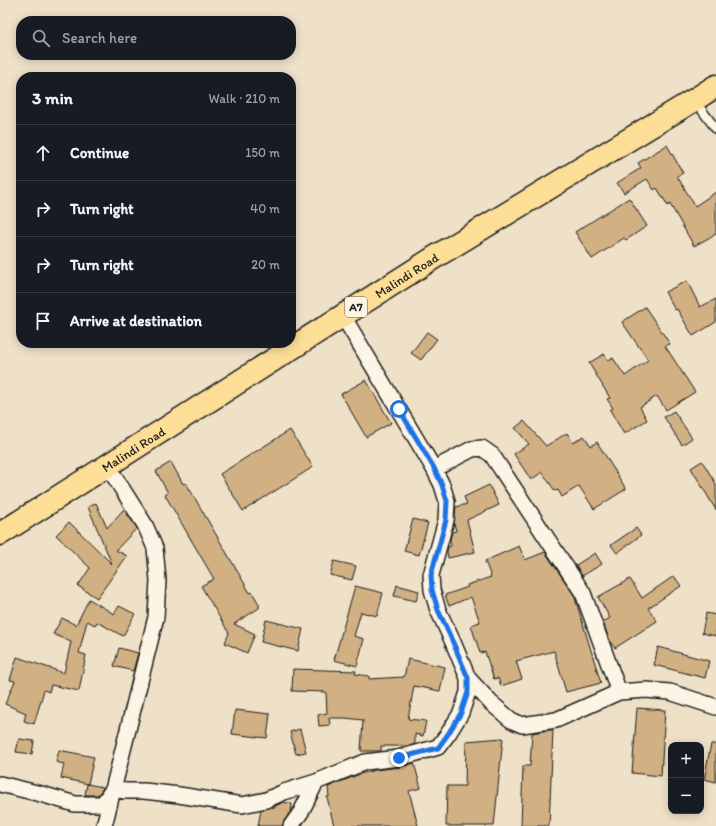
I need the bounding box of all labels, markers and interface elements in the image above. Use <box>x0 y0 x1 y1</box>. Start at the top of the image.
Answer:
search box <box>16 16 296 60</box>
icon: search <box>30 27 52 49</box>
text: Search here <box>62 29 137 47</box>
text: 3 min <box>32 88 73 108</box>
text: Walk · 210 m <box>209 91 280 106</box>
icon: ahead <box>32 142 54 164</box>
text: Continue <box>70 144 129 162</box>
text: 150 m <box>245 145 280 160</box>
icon: right <box>32 198 54 220</box>
text: Turn right <box>70 200 134 218</box>
text: 40 m <box>250 201 280 216</box>
street label: Malindi Road <box>372 250 441 301</box>
icon: right <box>32 254 54 276</box>
text: Turn right <box>70 256 134 274</box>
text: 20 m <box>251 257 280 272</box>
road number: A7 <box>345 297 367 317</box>
icon: arrive <box>32 310 54 332</box>
text: Arrive at destination <box>70 312 202 330</box>
route start <box>390 400 408 418</box>
street label: Malindi Road <box>99 424 168 475</box>
map controls <box>668 742 704 814</box>
button: + <box>668 742 704 778</box>
route end <box>390 749 408 767</box>
button: − <box>668 778 704 814</box>

